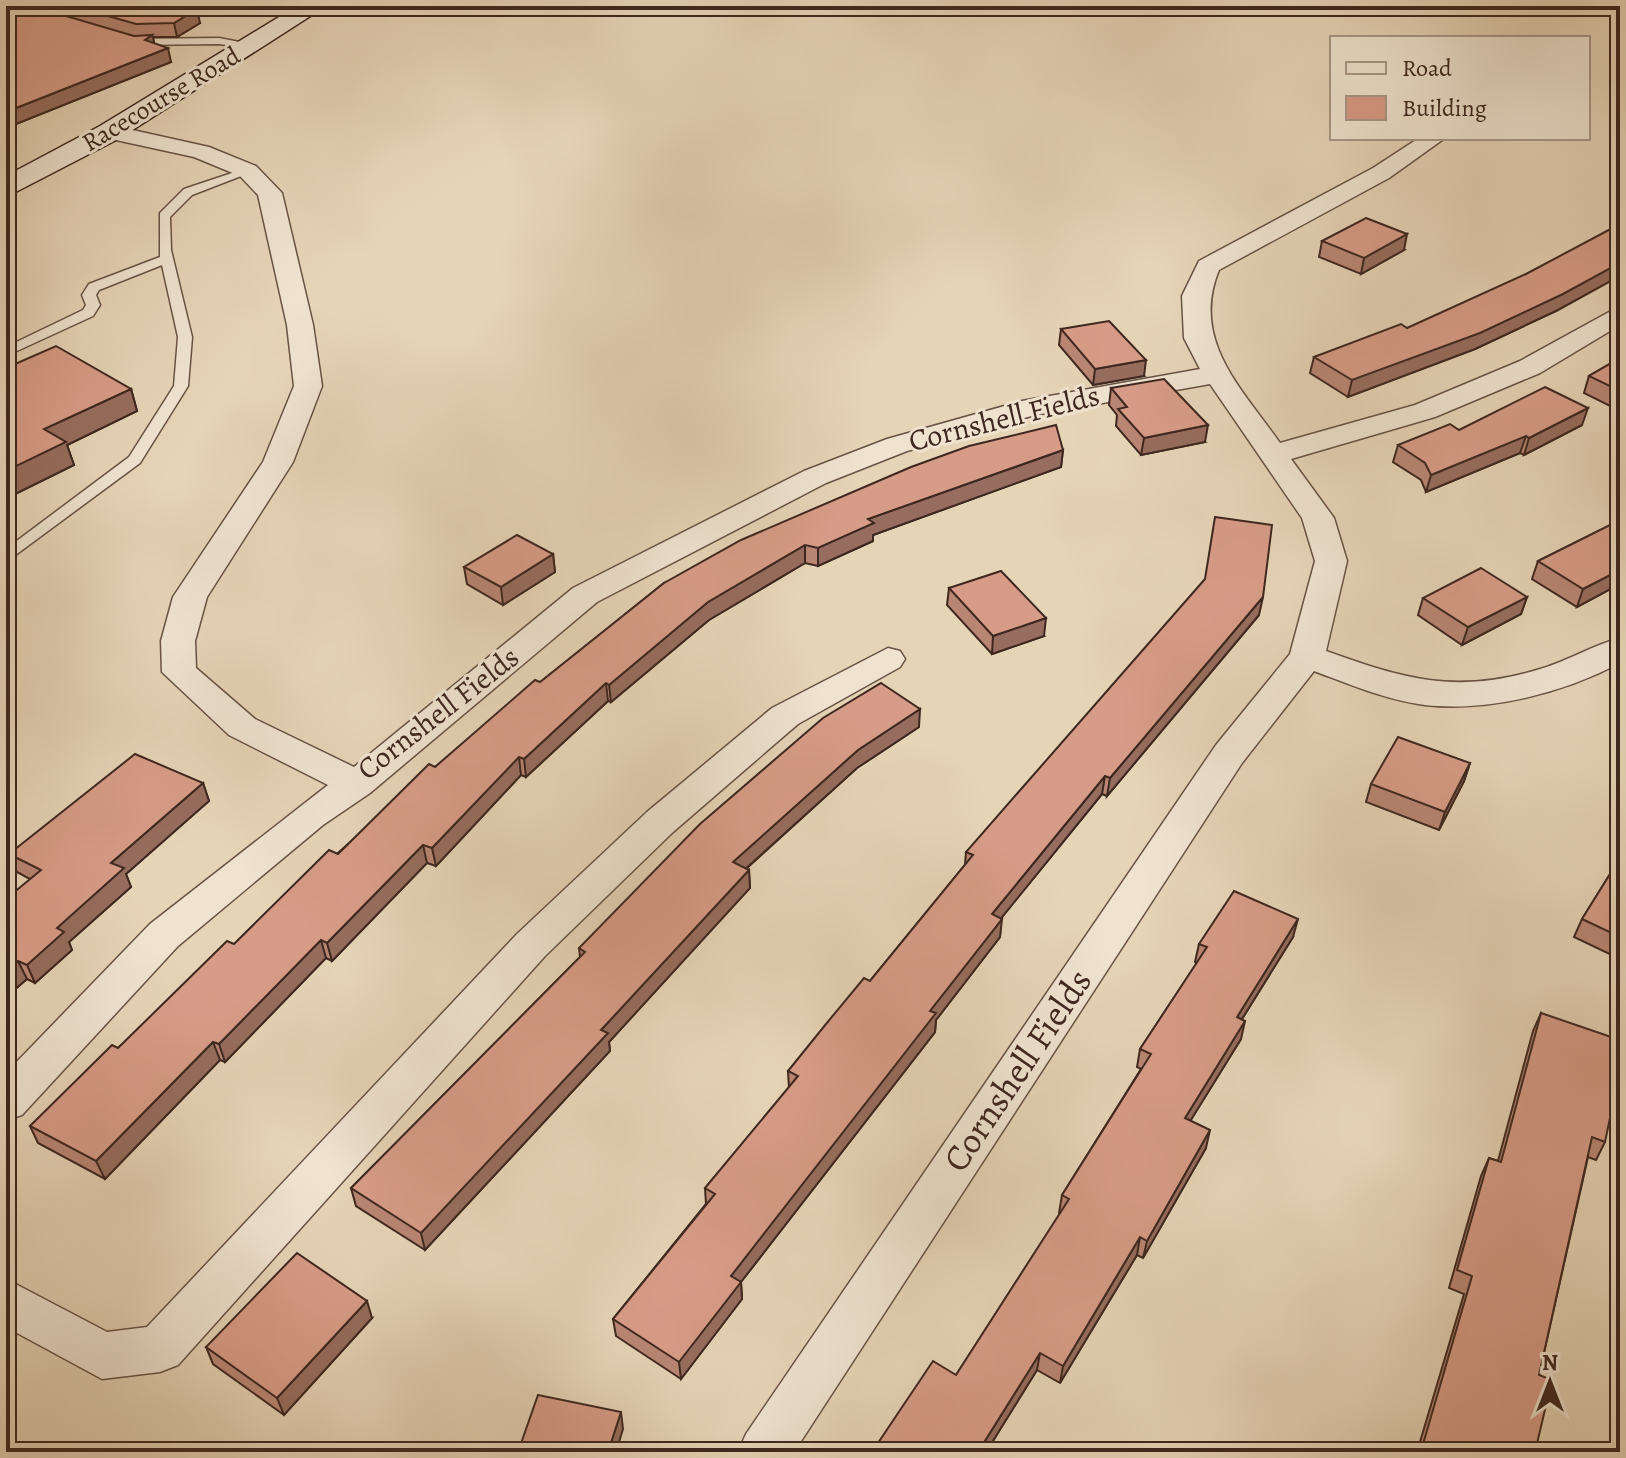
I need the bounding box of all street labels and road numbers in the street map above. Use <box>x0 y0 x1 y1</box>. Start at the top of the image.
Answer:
street label: Racecourse Road <box>75 38 247 160</box>
street label: Cornshell Fields <box>904 375 1104 461</box>
street label: Cornshell Fields <box>349 637 527 789</box>
street label: Cornshell Fields <box>931 959 1103 1181</box>

